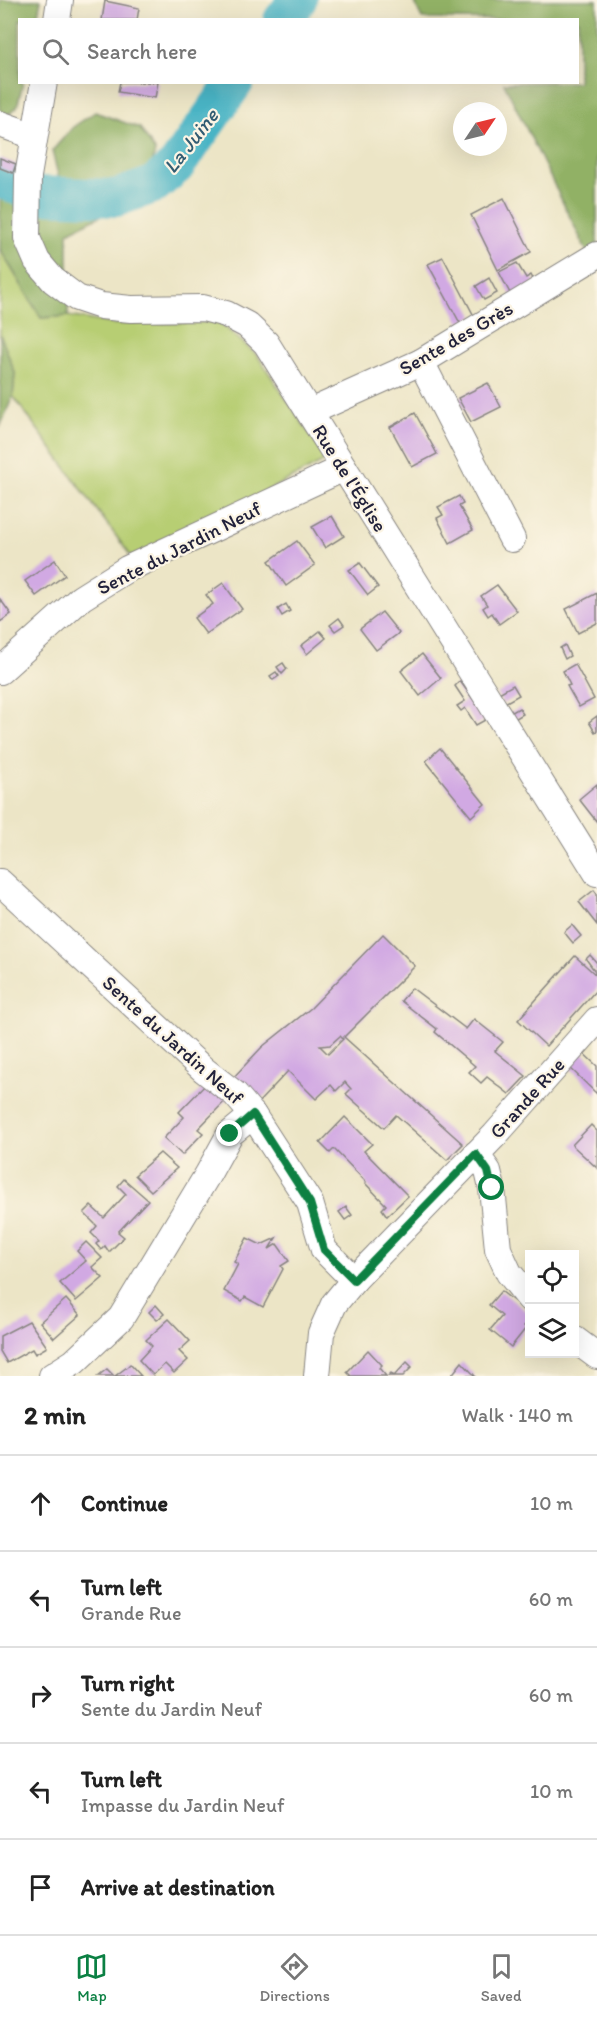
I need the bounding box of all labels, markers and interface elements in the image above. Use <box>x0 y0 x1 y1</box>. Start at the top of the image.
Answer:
search box <box>18 18 579 84</box>
icon: search <box>39 35 72 68</box>
text: Search here <box>87 38 197 65</box>
north arrow <box>453 102 507 156</box>
water label: La Juine <box>158 103 224 178</box>
street label: Sente des Grès <box>395 296 517 380</box>
street label: Rue de l'Église <box>307 420 393 536</box>
street label: Sente du Jardin Neuf <box>93 496 265 600</box>
street label: Sente du Jardin Neuf <box>98 970 249 1110</box>
street label: Grande Rue <box>484 1053 570 1143</box>
route end <box>216 1120 242 1146</box>
route start <box>478 1174 504 1200</box>
map controls <box>525 1250 579 1358</box>
button: locate <box>525 1250 579 1304</box>
button: layers <box>525 1304 579 1358</box>
text: 2 min <box>24 1399 86 1431</box>
text: Walk · 140 m <box>462 1403 573 1427</box>
icon: ahead <box>24 1487 57 1520</box>
text: Continue <box>81 1490 168 1517</box>
text: 10 m <box>530 1491 573 1515</box>
text: Turn left <box>81 1574 162 1601</box>
icon: left <box>24 1583 57 1616</box>
text: 60 m <box>529 1587 573 1611</box>
text: Grande Rue <box>81 1601 181 1625</box>
text: Turn right <box>81 1670 175 1697</box>
icon: right <box>24 1679 57 1712</box>
text: 60 m <box>529 1683 573 1707</box>
text: Sente du Jardin Neuf <box>81 1697 262 1721</box>
text: Turn left <box>81 1766 162 1793</box>
icon: left <box>24 1775 57 1808</box>
text: 10 m <box>530 1779 573 1803</box>
text: Impasse du Jardin Neuf <box>81 1793 285 1817</box>
icon: arrive <box>24 1871 57 1904</box>
text: Arrive at destination <box>81 1874 275 1901</box>
tab: Map <box>75 1950 108 2005</box>
tab: Directions <box>259 1950 330 2005</box>
tab: Saved <box>481 1950 522 2005</box>

